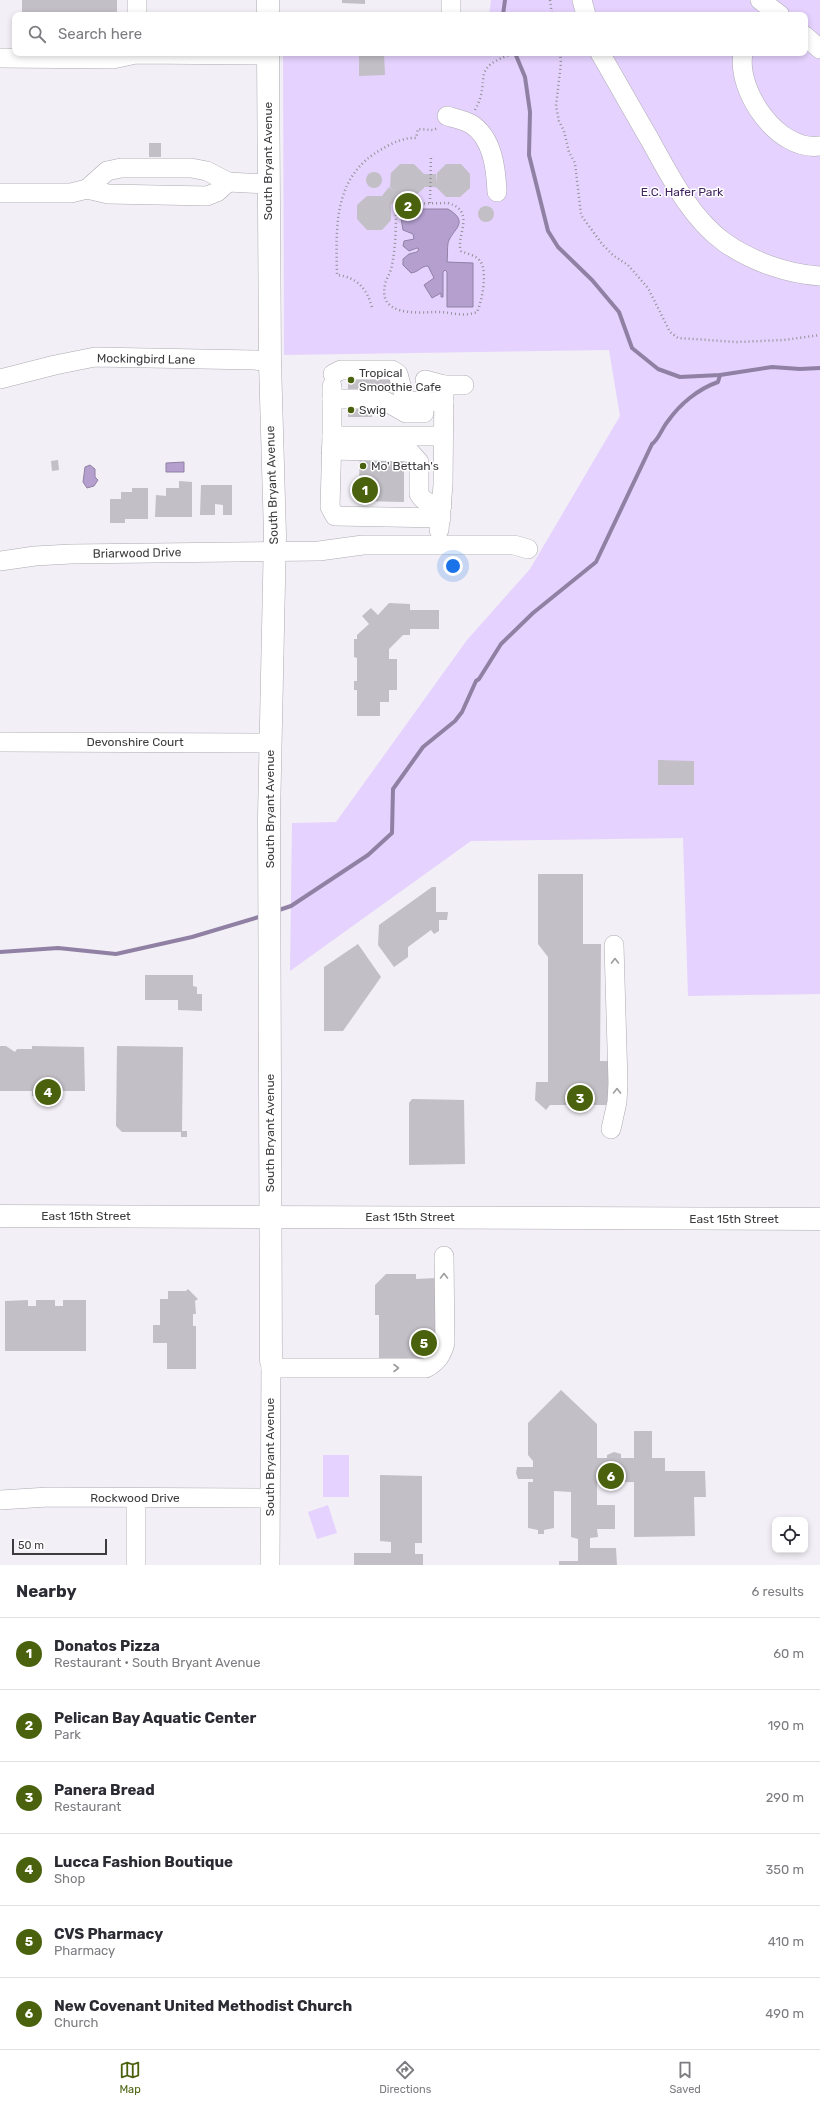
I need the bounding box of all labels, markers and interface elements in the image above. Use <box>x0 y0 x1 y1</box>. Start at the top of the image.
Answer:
search box <box>12 12 808 56</box>
icon: search <box>26 23 48 45</box>
text: Search here <box>58 25 142 43</box>
street label: South Bryant Avenue <box>261 101 275 220</box>
park label: E.C. Hafer Park <box>641 185 724 199</box>
pin: 2 <box>395 191 421 221</box>
street label: Mockingbird Lane <box>97 351 196 367</box>
place label: Tropical Smoothie Cafe <box>359 366 441 394</box>
marker: Tropical Smoothie Cafe <box>346 375 356 385</box>
place label: Swig <box>359 403 386 417</box>
marker: Swig <box>346 405 356 415</box>
street label: South Bryant Avenue <box>263 425 281 545</box>
place label: Mo' Bettah's <box>371 459 439 473</box>
marker: Mo' Bettah's <box>358 461 368 471</box>
pin: 1 <box>352 475 378 505</box>
street label: Briarwood Drive <box>92 545 182 561</box>
your location <box>443 556 463 576</box>
street label: Devonshire Court <box>86 735 184 749</box>
street label: South Bryant Avenue <box>263 749 277 868</box>
one-way arrow <box>611 958 619 964</box>
street label: South Bryant Avenue <box>263 1073 277 1192</box>
pin: 4 <box>35 1077 61 1107</box>
pin: 3 <box>567 1083 593 1113</box>
one-way arrow <box>613 1088 622 1094</box>
street label: East 15th Street <box>41 1209 131 1223</box>
street label: East 15th Street <box>365 1210 455 1224</box>
street label: East 15th Street <box>689 1212 779 1226</box>
one-way arrow <box>440 1273 449 1279</box>
pin: 5 <box>411 1328 437 1358</box>
one-way arrow <box>393 1364 399 1372</box>
street label: South Bryant Avenue <box>263 1397 277 1516</box>
pin: 6 <box>598 1461 624 1491</box>
street label: Rockwood Drive <box>90 1491 180 1505</box>
map controls <box>772 1517 808 1553</box>
button: locate <box>772 1517 808 1553</box>
scale bar <box>12 1537 107 1556</box>
text: 50 m <box>18 1539 44 1552</box>
text: Nearby <box>16 1581 77 1601</box>
text: 6 results <box>752 1584 804 1599</box>
text: Donatos Pizza <box>54 1637 160 1655</box>
text: 1 <box>26 1646 32 1661</box>
text: 60 m <box>773 1646 804 1661</box>
text: Restaurant · South Bryant Avenue <box>54 1655 260 1670</box>
text: Pelican Bay Aquatic Center <box>54 1709 256 1727</box>
text: 2 <box>25 1718 33 1733</box>
text: 190 m <box>768 1718 804 1733</box>
text: Park <box>54 1727 81 1742</box>
text: Panera Bread <box>54 1781 155 1799</box>
text: 3 <box>25 1790 33 1805</box>
text: 290 m <box>766 1790 804 1805</box>
text: Restaurant <box>54 1799 121 1814</box>
text: Lucca Fashion Boutique <box>54 1853 233 1871</box>
text: 4 <box>25 1862 33 1877</box>
text: 350 m <box>765 1862 804 1877</box>
text: Shop <box>54 1871 85 1886</box>
text: CVS Pharmacy <box>54 1925 163 1943</box>
text: 5 <box>25 1934 33 1949</box>
text: 410 m <box>768 1934 804 1949</box>
text: Pharmacy <box>54 1943 115 1958</box>
text: New Covenant United Methodist Church <box>54 1997 352 2015</box>
text: 6 <box>25 2006 33 2021</box>
text: 490 m <box>765 2006 804 2021</box>
text: Church <box>54 2015 98 2030</box>
tab: Map <box>119 2059 141 2096</box>
tab: Directions <box>379 2059 431 2096</box>
tab: Saved <box>670 2059 701 2096</box>

